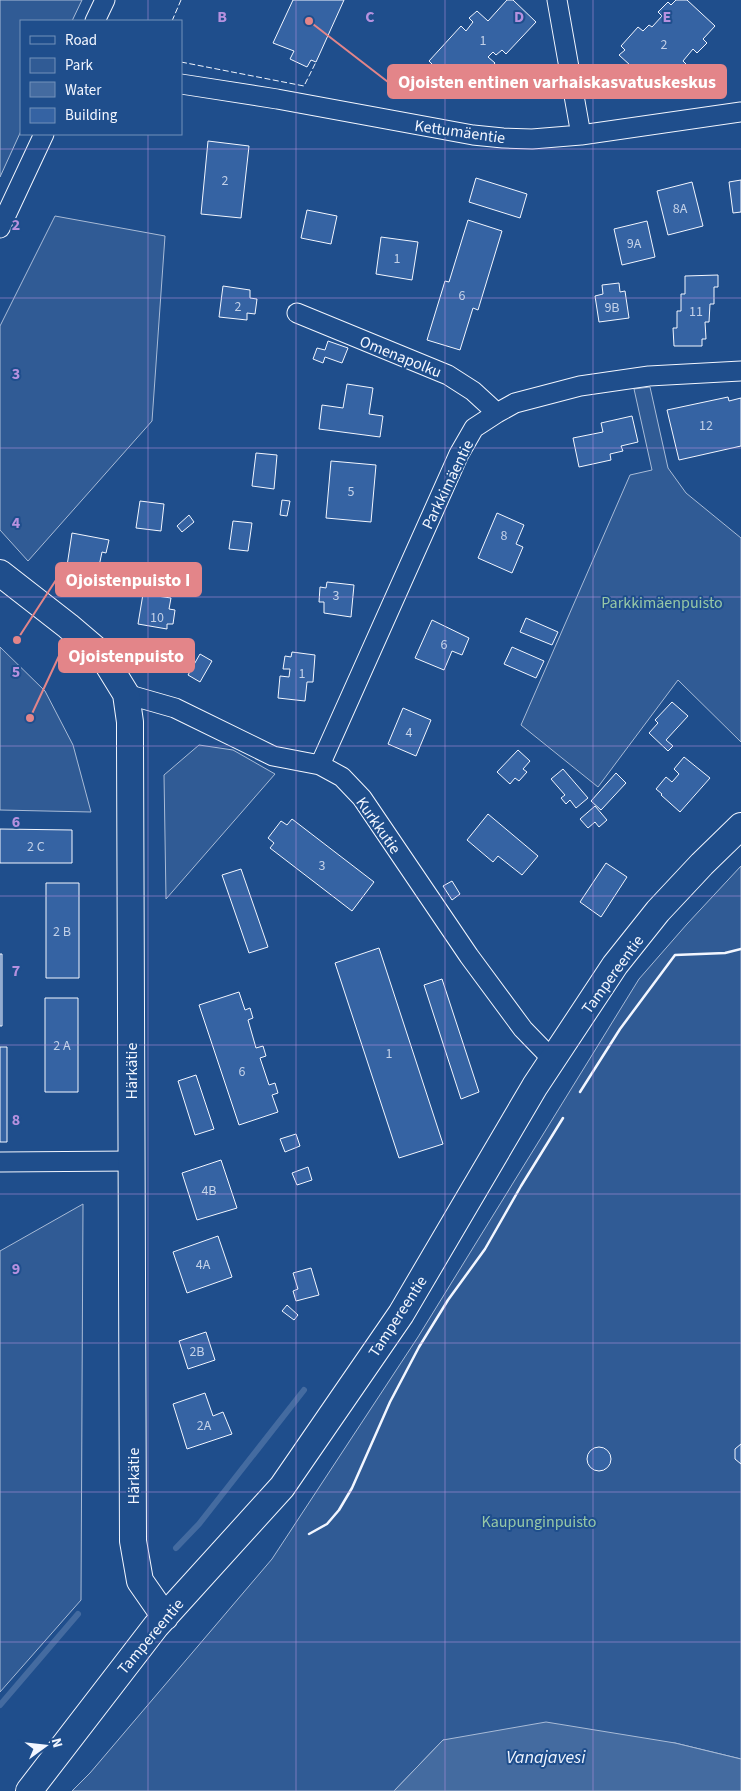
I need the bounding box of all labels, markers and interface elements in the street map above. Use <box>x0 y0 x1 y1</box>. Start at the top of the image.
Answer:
text: B <box>217 6 227 28</box>
text: C <box>365 6 375 28</box>
text: D <box>514 6 524 28</box>
text: E <box>663 6 671 28</box>
legend <box>20 20 182 135</box>
text: Road <box>65 30 97 51</box>
house number: 1 <box>480 31 487 51</box>
house number: 2 <box>661 35 668 55</box>
text: Park <box>65 55 94 76</box>
callout: Ojoisten entinen varhaiskasvatuskeskus <box>388 65 726 98</box>
text: Ojoisten entinen varhaiskasvatuskeskus <box>398 70 716 95</box>
text: Water <box>65 80 102 101</box>
text: Building <box>65 105 118 126</box>
street label: Kettumäentie <box>413 115 507 149</box>
house number: 2 <box>222 171 229 191</box>
house number: 8A <box>673 199 688 219</box>
text: 2 <box>12 214 20 236</box>
house number: 9A <box>627 234 642 254</box>
house number: 1 <box>394 249 401 269</box>
house number: 6 <box>459 286 466 306</box>
house number: 2 <box>235 297 242 317</box>
house number: 9B <box>604 298 620 318</box>
house number: 11 <box>689 302 703 322</box>
street label: Omenapolku <box>356 330 445 383</box>
text: 3 <box>12 363 20 385</box>
house number: 12 <box>699 416 713 436</box>
street label: Parkkimäentie <box>417 436 479 533</box>
house number: 5 <box>348 482 355 502</box>
text: 4 <box>12 512 21 534</box>
house number: 8 <box>501 526 508 546</box>
callout: Ojoistenpuisto I <box>56 563 201 596</box>
text: Ojoistenpuisto I <box>66 568 190 593</box>
house number: 3 <box>333 586 340 606</box>
park label: Parkkimäenpuisto <box>601 592 723 614</box>
house number: 10 <box>150 608 164 628</box>
house number: 6 <box>441 635 448 655</box>
callout: Ojoistenpuisto <box>59 639 194 672</box>
text: Ojoistenpuisto <box>68 644 184 669</box>
text: 5 <box>12 661 20 683</box>
house number: 1 <box>299 664 306 684</box>
house number: 4 <box>406 723 413 743</box>
street label: Kurkkutie <box>351 793 406 859</box>
text: 6 <box>12 811 20 833</box>
house number: 2 C <box>27 837 45 857</box>
house number: 3 <box>319 856 326 876</box>
house number: 2 B <box>53 922 71 942</box>
street label: Tampereentie <box>577 931 649 1019</box>
text: 7 <box>12 960 20 982</box>
house number: 2 A <box>53 1036 71 1056</box>
street label: Härkätie <box>121 1042 143 1099</box>
house number: 1 <box>386 1044 393 1064</box>
house number: 6 <box>239 1062 246 1082</box>
text: 8 <box>12 1109 20 1131</box>
house number: 4B <box>201 1181 217 1201</box>
house number: 4A <box>196 1255 211 1275</box>
text: 9 <box>12 1258 20 1280</box>
street label: Tampereentie <box>363 1272 432 1361</box>
house number: 2B <box>189 1342 205 1362</box>
house number: 2A <box>197 1416 212 1436</box>
street label: Härkätie <box>123 1447 145 1504</box>
park label: Kaupunginpuisto <box>482 1511 596 1533</box>
street label: Tampereentie <box>112 1594 189 1679</box>
north arrow <box>20 1721 70 1771</box>
text: N <box>46 1736 67 1750</box>
water label: Vanajavesi <box>506 1745 586 1770</box>

